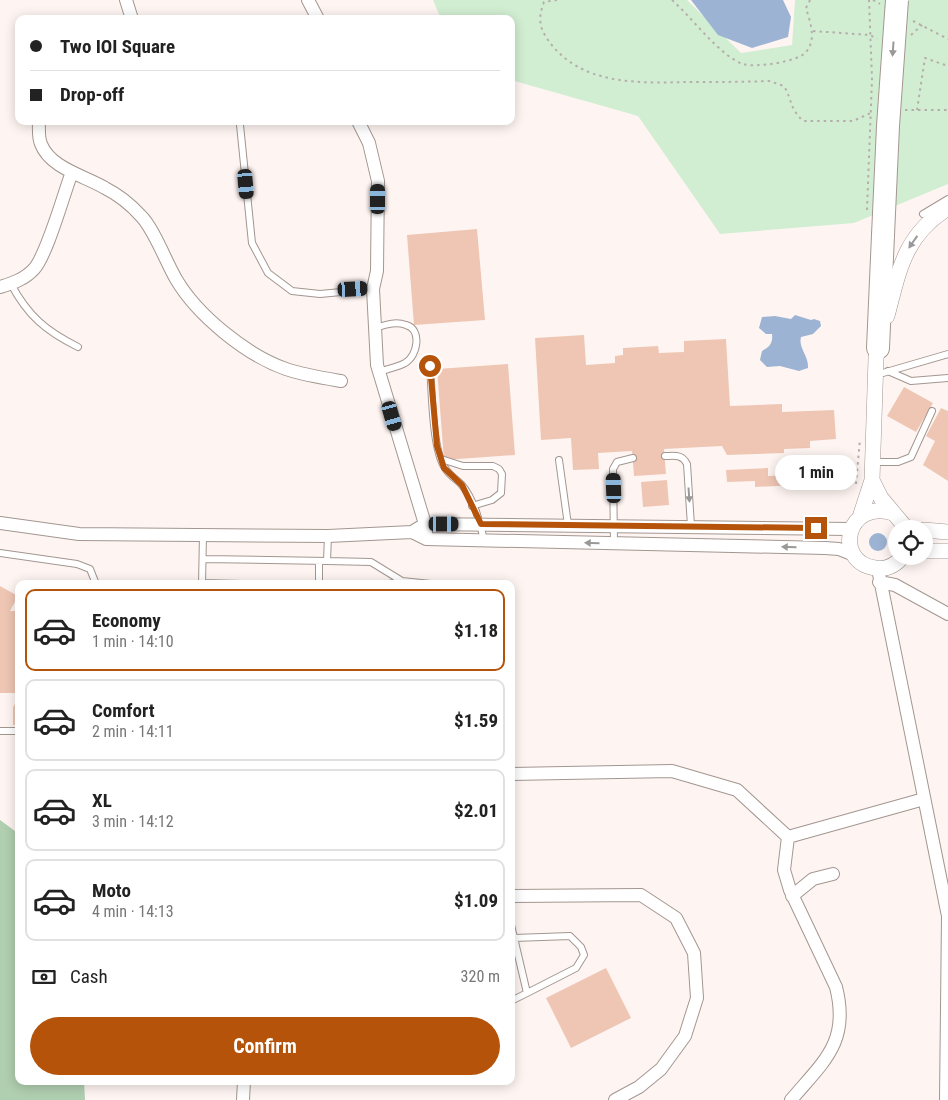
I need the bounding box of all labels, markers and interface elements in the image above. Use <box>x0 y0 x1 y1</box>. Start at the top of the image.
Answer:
text: Two IOI Square <box>60 35 175 58</box>
one-way arrow <box>889 41 897 57</box>
text: Drop-off <box>60 83 124 106</box>
car <box>237 168 254 200</box>
car <box>370 184 385 214</box>
one-way arrow <box>908 235 918 249</box>
car <box>337 281 368 297</box>
route start <box>419 355 441 377</box>
car <box>380 400 403 432</box>
callout: 1 min <box>775 456 857 490</box>
text: 1 min <box>798 463 834 482</box>
car <box>605 473 622 503</box>
one-way arrow <box>685 488 693 504</box>
car <box>429 517 459 532</box>
route end <box>805 517 827 539</box>
map controls <box>888 520 933 565</box>
button: locate <box>888 520 933 565</box>
one-way arrow <box>583 538 599 546</box>
one-way arrow <box>781 543 797 551</box>
icon: car <box>32 608 77 653</box>
text: Economy <box>92 609 161 632</box>
text: $1.18 <box>454 619 498 642</box>
text: 1 min · 14:10 <box>92 632 174 651</box>
icon: car <box>32 698 77 743</box>
text: Comfort <box>92 699 155 722</box>
text: $1.59 <box>454 709 498 732</box>
text: 2 min · 14:11 <box>92 722 174 741</box>
icon: car <box>32 788 77 833</box>
text: XL <box>92 789 112 812</box>
text: $2.01 <box>454 799 498 822</box>
text: 3 min · 14:12 <box>92 812 174 831</box>
icon: car <box>32 878 77 923</box>
text: Moto <box>92 879 131 902</box>
text: $1.09 <box>454 889 498 912</box>
text: 4 min · 14:13 <box>92 902 174 921</box>
icon: cash <box>30 963 58 991</box>
text: Cash <box>70 965 108 988</box>
text: 320 m <box>461 967 500 986</box>
button: Confirm <box>30 1017 500 1075</box>

